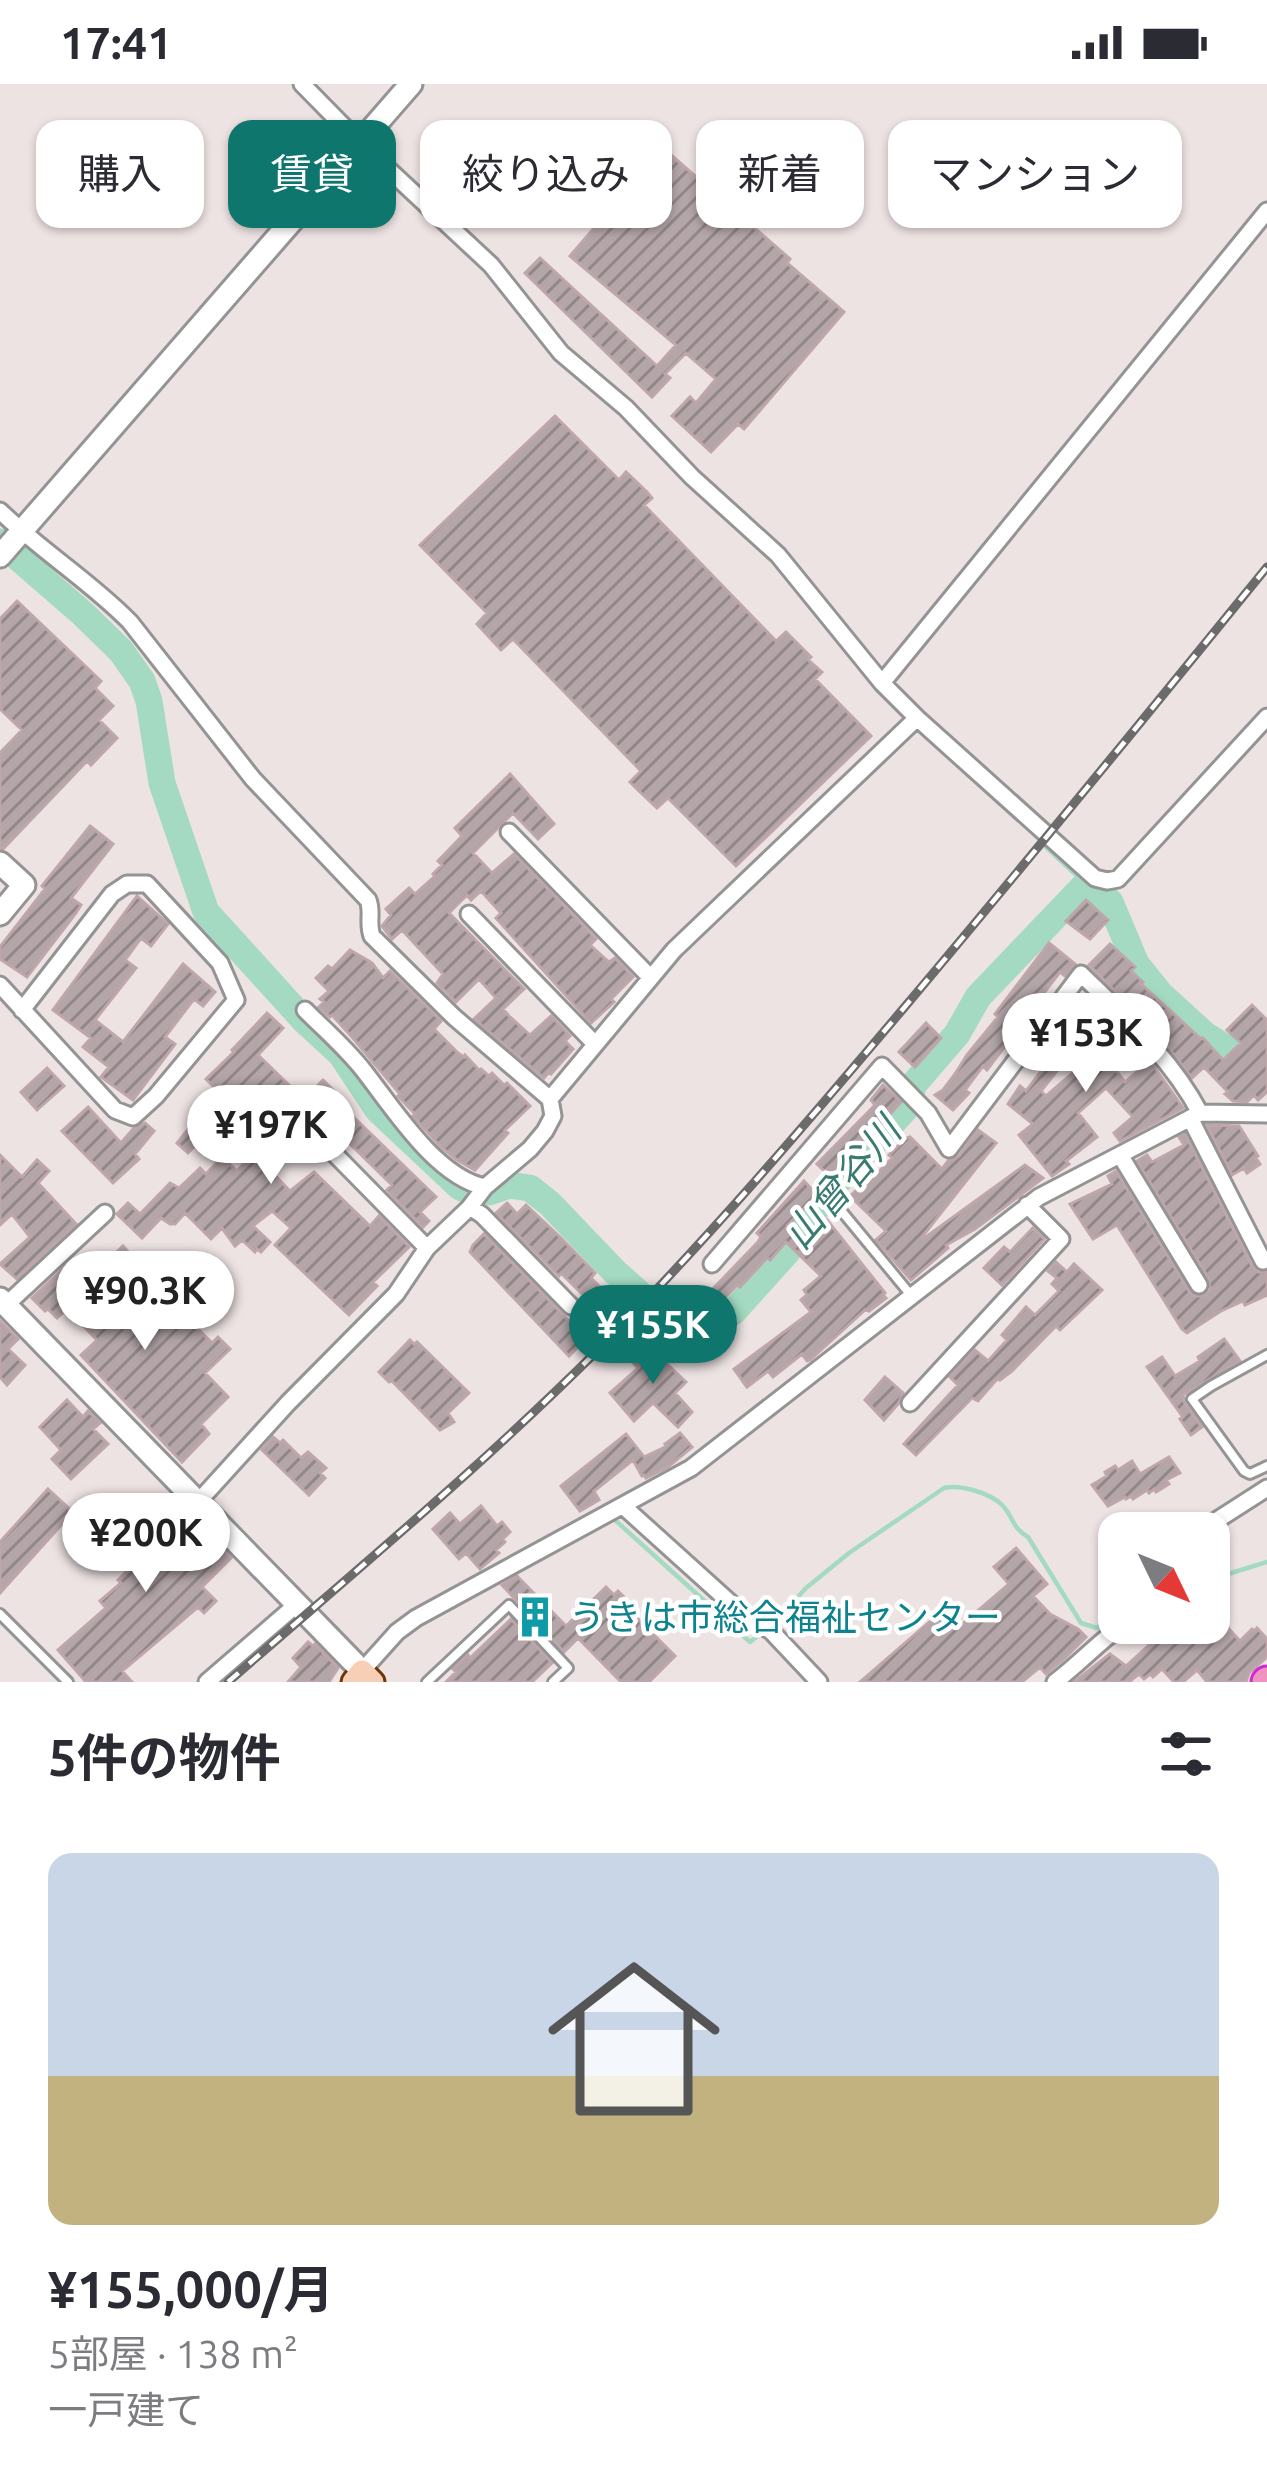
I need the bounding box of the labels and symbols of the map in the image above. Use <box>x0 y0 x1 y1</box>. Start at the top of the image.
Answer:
pin: ¥153K <box>1002 993 1170 1095</box>
pin: ¥197K <box>187 1085 355 1187</box>
water label: 山曾谷川 <box>775 1106 911 1256</box>
pin: ¥90.3K <box>47 1251 243 1353</box>
pin: ¥155K <box>569 1285 737 1387</box>
pin: ¥200K <box>62 1493 230 1595</box>
north arrow <box>1098 1512 1230 1644</box>
building icon: うきは市総合福祉センター <box>512 1594 558 1640</box>
place label: うきは市総合福祉センター <box>569 1596 1001 1637</box>

